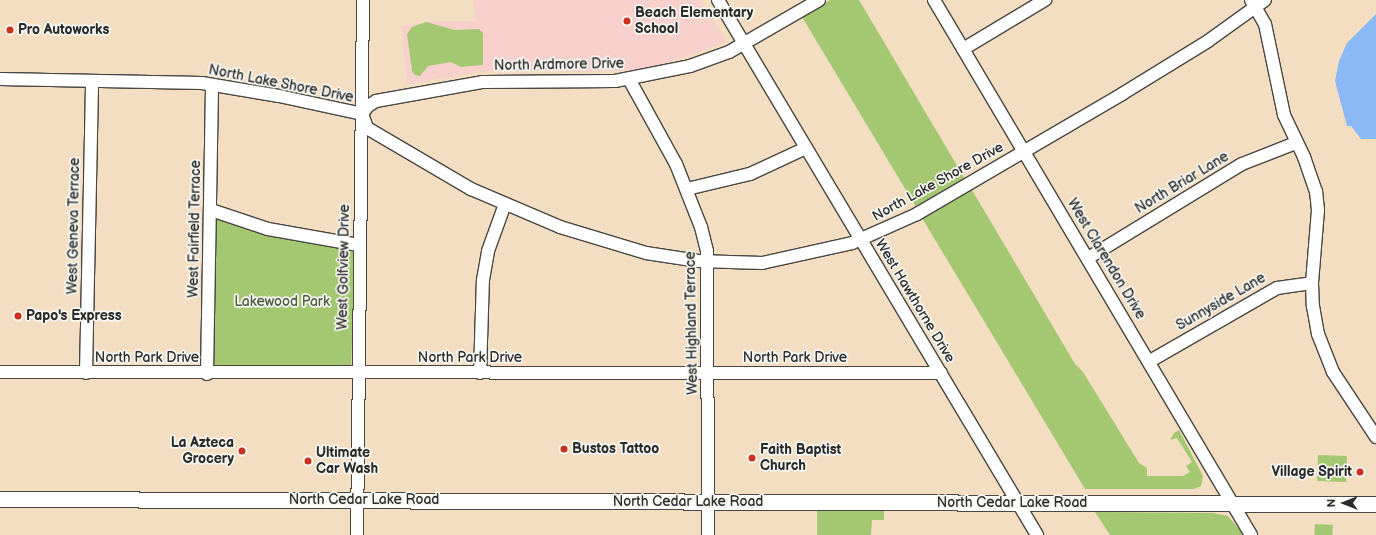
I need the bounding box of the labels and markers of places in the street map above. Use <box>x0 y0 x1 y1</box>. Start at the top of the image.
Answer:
place label: Beach Elementary School <box>635 5 753 38</box>
marker: Beach Elementary School <box>622 16 632 26</box>
place label: Pro Autoworks <box>18 22 109 38</box>
marker: Pro Autoworks <box>5 25 15 35</box>
place label: Papo's Express <box>26 308 122 324</box>
marker: Papo's Express <box>13 311 23 321</box>
place label: La Azteca Grocery <box>171 435 234 468</box>
place label: Bustos Tattoo <box>572 441 659 457</box>
place label: Faith Baptist Church <box>760 442 841 474</box>
marker: Bustos Tattoo <box>559 444 569 454</box>
place label: Ultimate Car Wash <box>316 445 378 478</box>
marker: La Azteca Grocery <box>237 446 247 456</box>
marker: Faith Baptist Church <box>747 453 757 463</box>
marker: Ultimate Car Wash <box>303 456 313 466</box>
place label: Village Spirit <box>1272 464 1352 480</box>
marker: Village Spirit <box>1355 467 1365 477</box>

